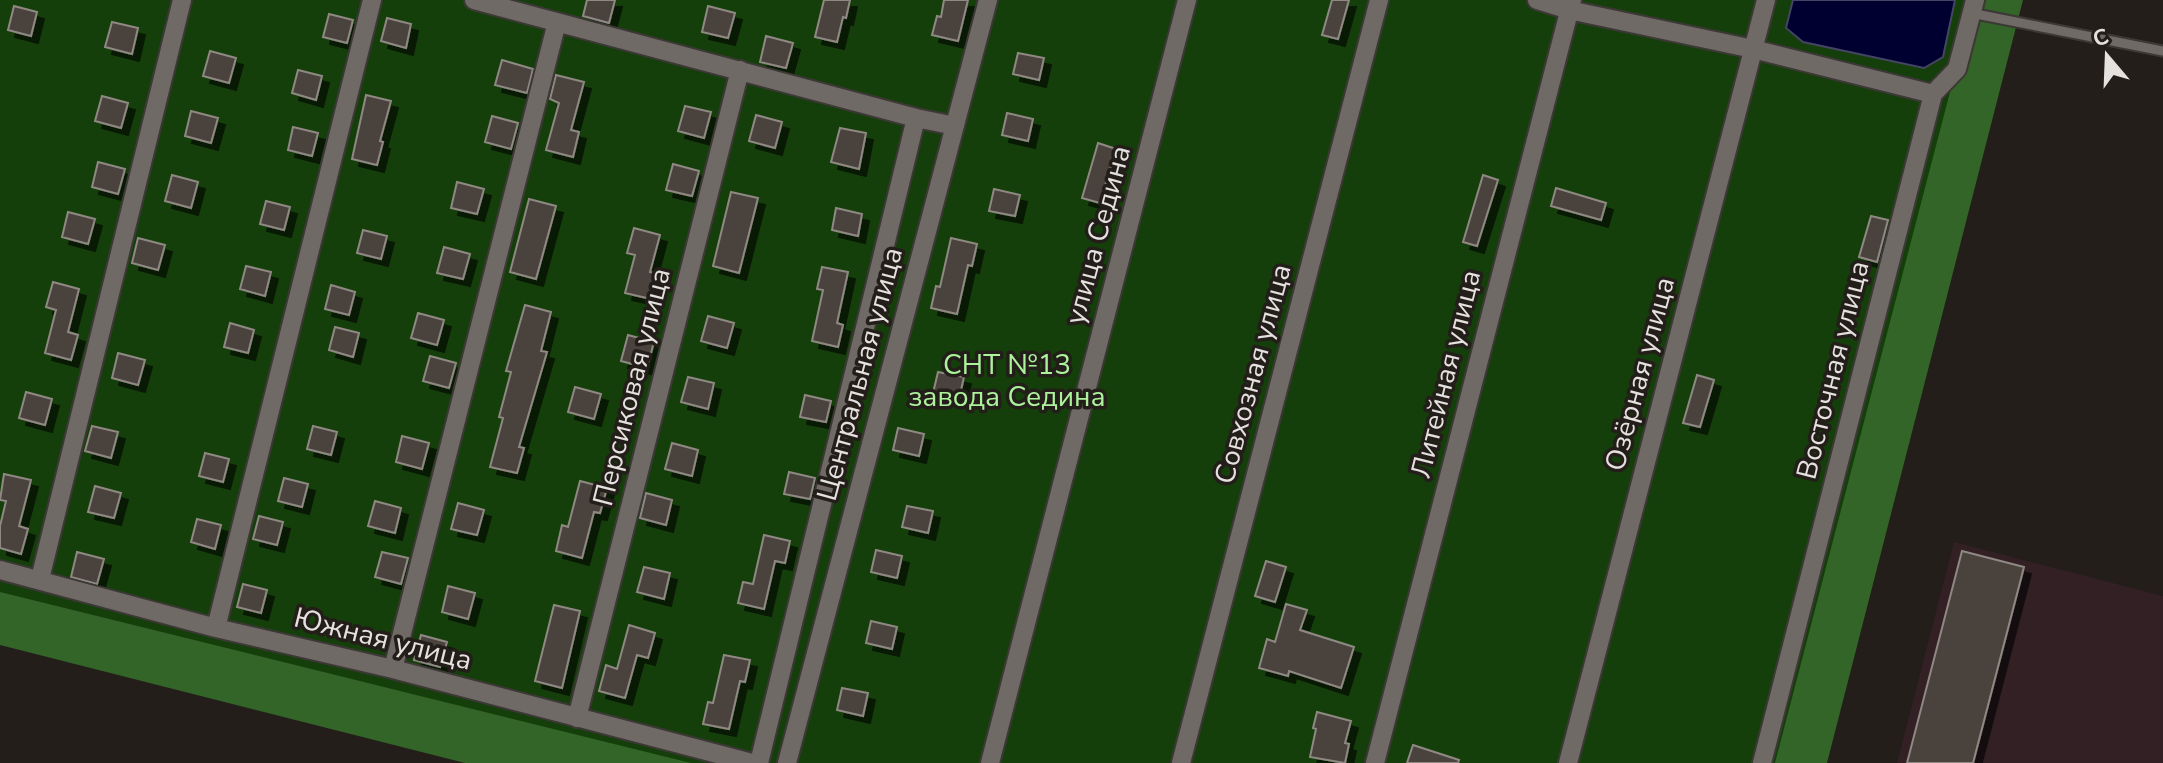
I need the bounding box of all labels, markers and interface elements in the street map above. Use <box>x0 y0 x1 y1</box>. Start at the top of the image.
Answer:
north arrow <box>2067 16 2147 96</box>
text: С <box>2089 21 2113 55</box>
street label: улица Седина <box>1056 141 1140 329</box>
street label: Центральная улица <box>808 243 912 505</box>
street label: Восточная улица <box>1788 257 1878 483</box>
street label: Совхозная улица <box>1205 260 1301 488</box>
street label: Персиковая улица <box>584 264 680 510</box>
street label: Литейная улица <box>1402 266 1490 482</box>
street label: Озёрная улица <box>1596 273 1684 475</box>
park label: СНТ №13 завода Седина <box>908 346 1106 416</box>
street label: Южная улица <box>290 599 476 679</box>

